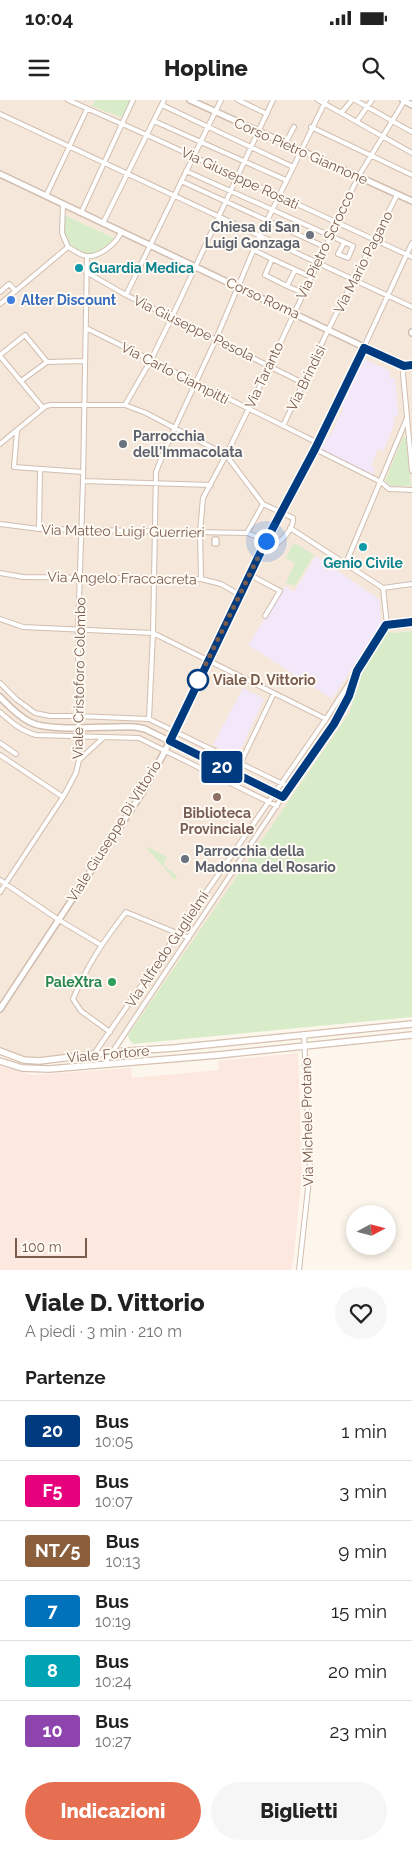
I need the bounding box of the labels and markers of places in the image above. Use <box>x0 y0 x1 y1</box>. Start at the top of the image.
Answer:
place label: Chiesa di San Luigi Gonzaga <box>205 219 300 251</box>
marker: Chiesa di San Luigi Gonzaga <box>304 229 316 241</box>
place label: Guardia Medica <box>89 260 194 276</box>
marker: Guardia Medica <box>73 262 85 274</box>
place label: Alter Discount <box>21 292 117 308</box>
marker: Alter Discount <box>5 294 17 306</box>
place label: Parrocchia dell'Immacolata <box>133 428 243 460</box>
marker: Parrocchia dell'Immacolata <box>117 438 129 450</box>
marker: Genio Civile <box>357 541 369 553</box>
place label: Genio Civile <box>323 555 403 571</box>
marker: Viale D. Vittorio <box>187 669 209 691</box>
place label: Viale D. Vittorio <box>213 672 316 688</box>
marker: Biblioteca Provinciale <box>211 791 223 803</box>
place label: Biblioteca Provinciale <box>180 805 255 837</box>
place label: Parrocchia della Madonna del Rosario <box>195 843 336 875</box>
marker: Parrocchia della Madonna del Rosario <box>179 853 191 865</box>
place label: PaleXtra <box>45 974 102 990</box>
marker: PaleXtra <box>106 976 118 988</box>

